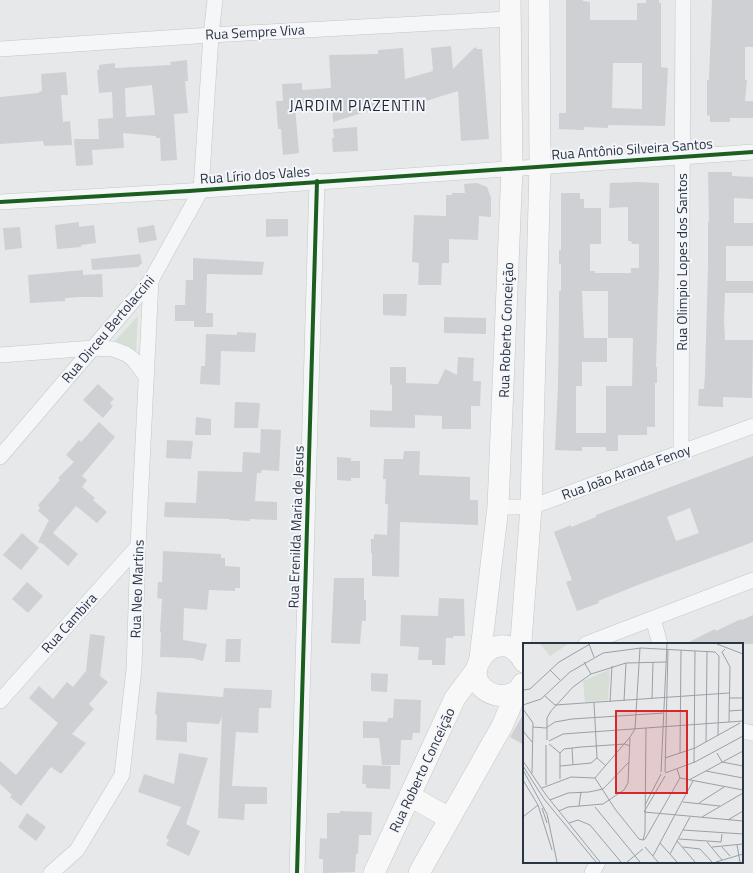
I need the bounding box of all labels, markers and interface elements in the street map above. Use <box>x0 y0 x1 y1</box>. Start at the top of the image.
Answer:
street label: Rua Sempre Viva <box>205 18 305 45</box>
district label: JARDIM PIAZENTIN <box>289 94 427 117</box>
street label: Rua Antônio Silveira Santos <box>551 132 713 165</box>
street label: Rua Lírio dos Vales <box>199 160 311 189</box>
street label: Rua Olimpio Lopes dos Santos <box>671 173 692 351</box>
street label: Rua Roberto Conceição <box>493 262 518 398</box>
street label: Rua Dirceu Bertolaccini <box>56 270 159 387</box>
street label: Rua João Aranda Fenoy <box>558 438 693 505</box>
street label: Rua Erenilda Maria de Jesus <box>282 445 309 609</box>
street label: Rua Neo Martins <box>124 539 149 639</box>
street label: Rua Cambira <box>36 588 101 657</box>
inset map <box>523 643 743 863</box>
street label: Rua Roberto Conceição <box>383 704 460 836</box>

